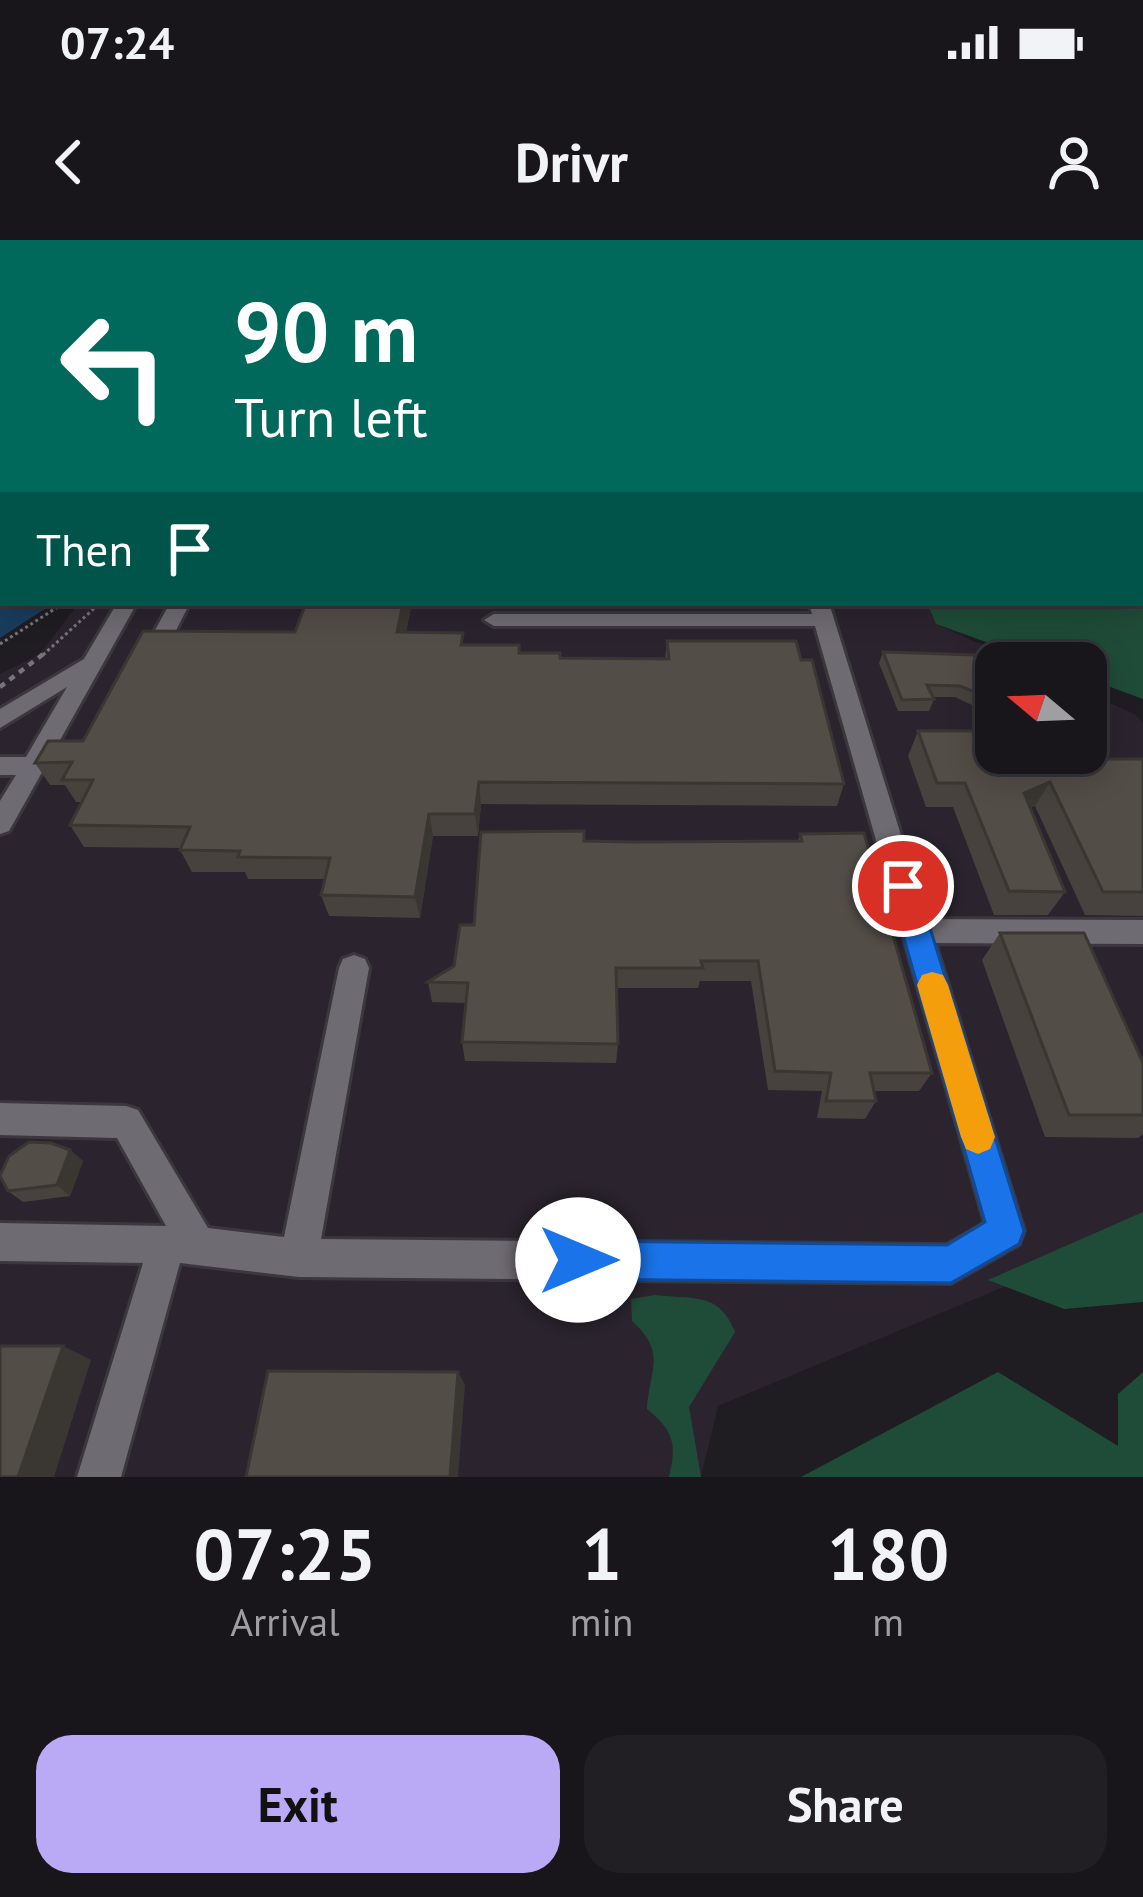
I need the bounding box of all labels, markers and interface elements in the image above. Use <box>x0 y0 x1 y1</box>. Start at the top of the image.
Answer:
text: 07:24 <box>60 13 174 71</box>
text: Drivr <box>515 127 628 197</box>
icon: back <box>36 129 102 195</box>
icon: person <box>1041 129 1107 195</box>
text: 90 m <box>234 276 418 385</box>
icon: left <box>36 288 192 444</box>
text: Turn left <box>234 382 428 452</box>
icon: arrive <box>157 516 223 582</box>
text: Then <box>36 520 133 578</box>
north arrow <box>975 642 1107 774</box>
map controls <box>975 642 1107 774</box>
pin <box>852 835 954 937</box>
icon: arrive <box>870 853 936 919</box>
position arrow <box>515 1197 641 1323</box>
text: 07:25 <box>194 1507 376 1600</box>
text: 1 <box>581 1507 622 1600</box>
text: 180 <box>827 1507 949 1600</box>
text: Arrival <box>230 1596 340 1647</box>
text: min <box>570 1596 633 1647</box>
text: m <box>872 1596 904 1647</box>
button: Exit <box>36 1735 560 1873</box>
button: Share <box>584 1735 1107 1873</box>

